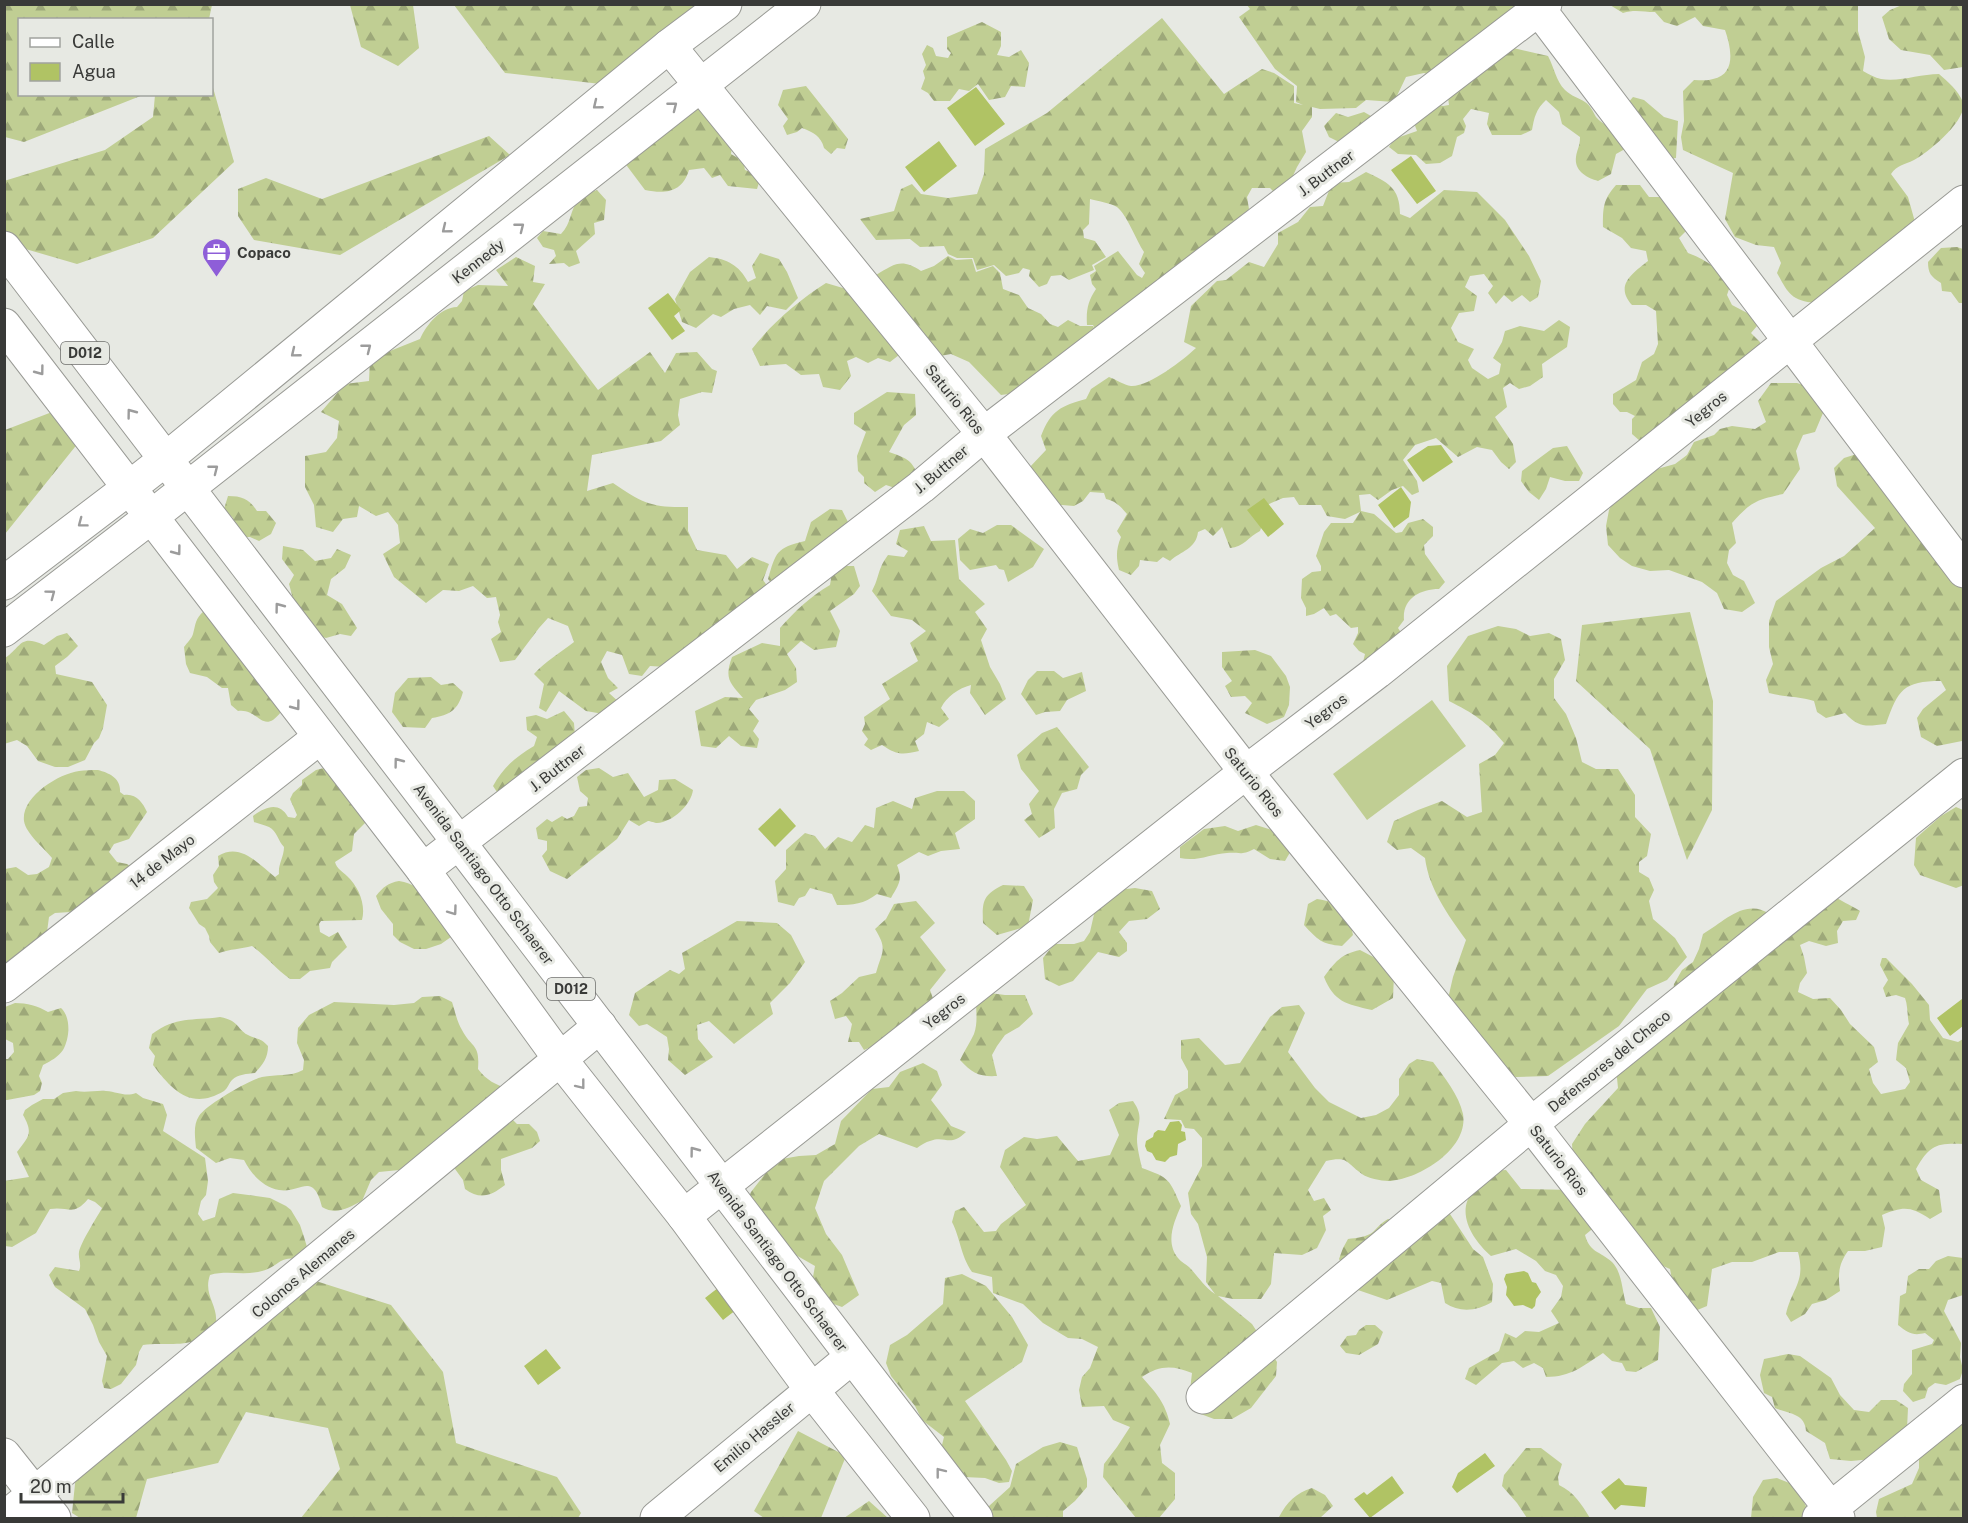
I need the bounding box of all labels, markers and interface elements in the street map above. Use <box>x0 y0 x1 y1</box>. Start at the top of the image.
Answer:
legend <box>18 18 213 96</box>
text: Calle <box>72 31 115 52</box>
text: Agua <box>72 61 116 82</box>
one-way arrow <box>592 98 603 109</box>
one-way arrow <box>667 103 678 114</box>
street label: J. Buttner <box>1295 146 1357 199</box>
one-way arrow <box>442 222 453 233</box>
one-way arrow <box>514 223 525 234</box>
street label: Kennedy <box>449 235 507 287</box>
office icon: Copaco <box>200 236 232 278</box>
place label: Copaco <box>237 244 291 261</box>
road number: D012 <box>61 342 109 364</box>
one-way arrow <box>361 344 372 355</box>
one-way arrow <box>291 346 302 357</box>
street label: Saturio Rios <box>922 361 988 437</box>
one-way arrow <box>33 365 44 376</box>
street label: Yegros <box>1682 387 1730 431</box>
one-way arrow <box>127 408 138 419</box>
street label: J. Buttner <box>911 441 972 496</box>
one-way arrow <box>208 465 219 476</box>
one-way arrow <box>78 516 89 527</box>
one-way arrow <box>170 544 181 555</box>
one-way arrow <box>44 591 55 602</box>
one-way arrow <box>276 602 287 613</box>
street label: Yegros <box>1302 690 1350 732</box>
one-way arrow <box>289 699 300 710</box>
street label: J. Buttner <box>526 741 588 795</box>
street label: Saturio Rios <box>1221 744 1287 820</box>
one-way arrow <box>394 757 405 768</box>
street label: Avenida Santiago Otto Schaerer <box>410 780 558 968</box>
street label: 14 de Mayo <box>126 830 198 892</box>
one-way arrow <box>445 904 456 915</box>
road number: D012 <box>547 978 595 1000</box>
street label: Yegros <box>920 990 968 1032</box>
street label: Defensores del Chaco <box>1544 1006 1674 1116</box>
one-way arrow <box>573 1078 584 1089</box>
street label: Saturio Rios <box>1526 1122 1592 1198</box>
one-way arrow <box>690 1146 701 1157</box>
street label: Avenida Santiago Otto Schaerer <box>704 1167 852 1355</box>
street label: Colonos Alemanes <box>248 1225 358 1321</box>
street label: Emilio Hassler <box>710 1398 798 1475</box>
scale bar <box>21 1466 123 1504</box>
one-way arrow <box>937 1468 948 1479</box>
text: 20 m <box>30 1476 72 1497</box>

